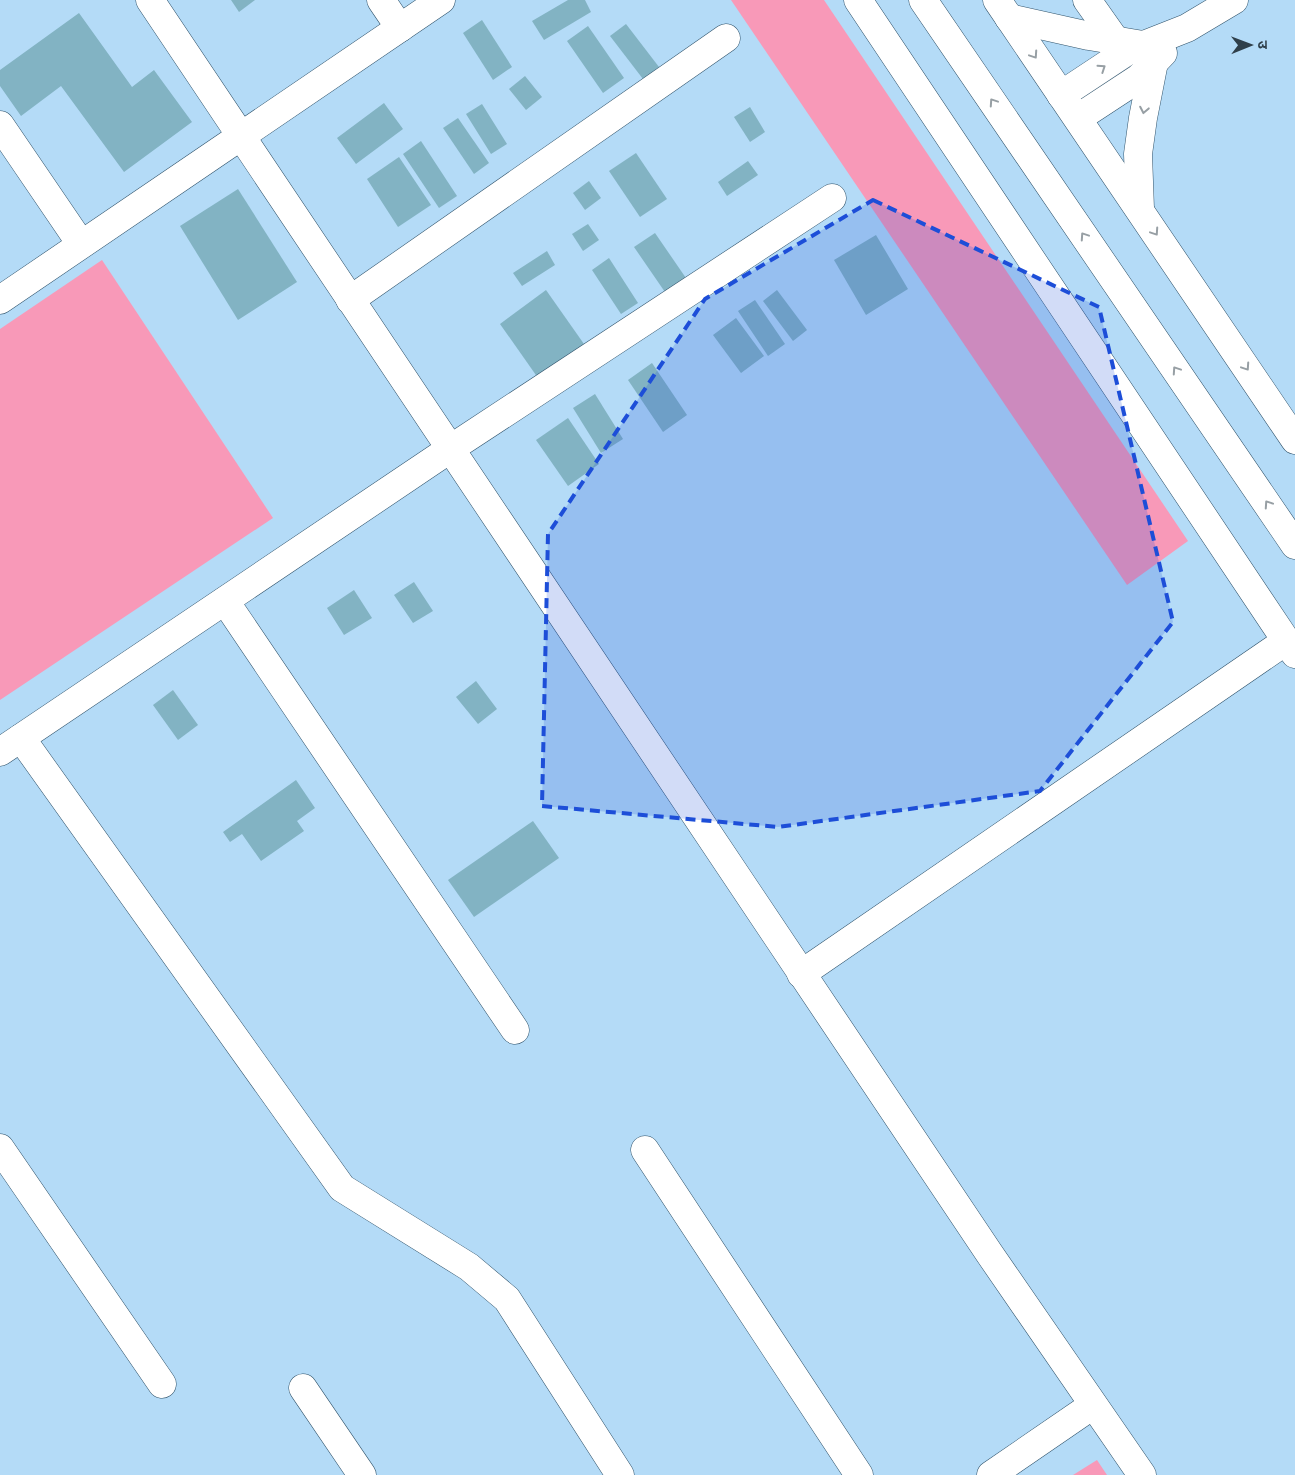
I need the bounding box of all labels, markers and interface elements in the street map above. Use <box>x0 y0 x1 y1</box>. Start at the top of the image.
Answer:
north arrow <box>1225 20 1275 70</box>
text: उ <box>1255 41 1271 50</box>
one-way arrow <box>1028 49 1037 59</box>
one-way arrow <box>1096 65 1105 74</box>
one-way arrow <box>990 98 999 107</box>
one-way arrow <box>1140 106 1150 115</box>
one-way arrow <box>1149 227 1158 236</box>
one-way arrow <box>1081 232 1090 242</box>
one-way arrow <box>1240 361 1249 371</box>
one-way arrow <box>1173 366 1182 376</box>
one-way arrow <box>1264 500 1274 509</box>

